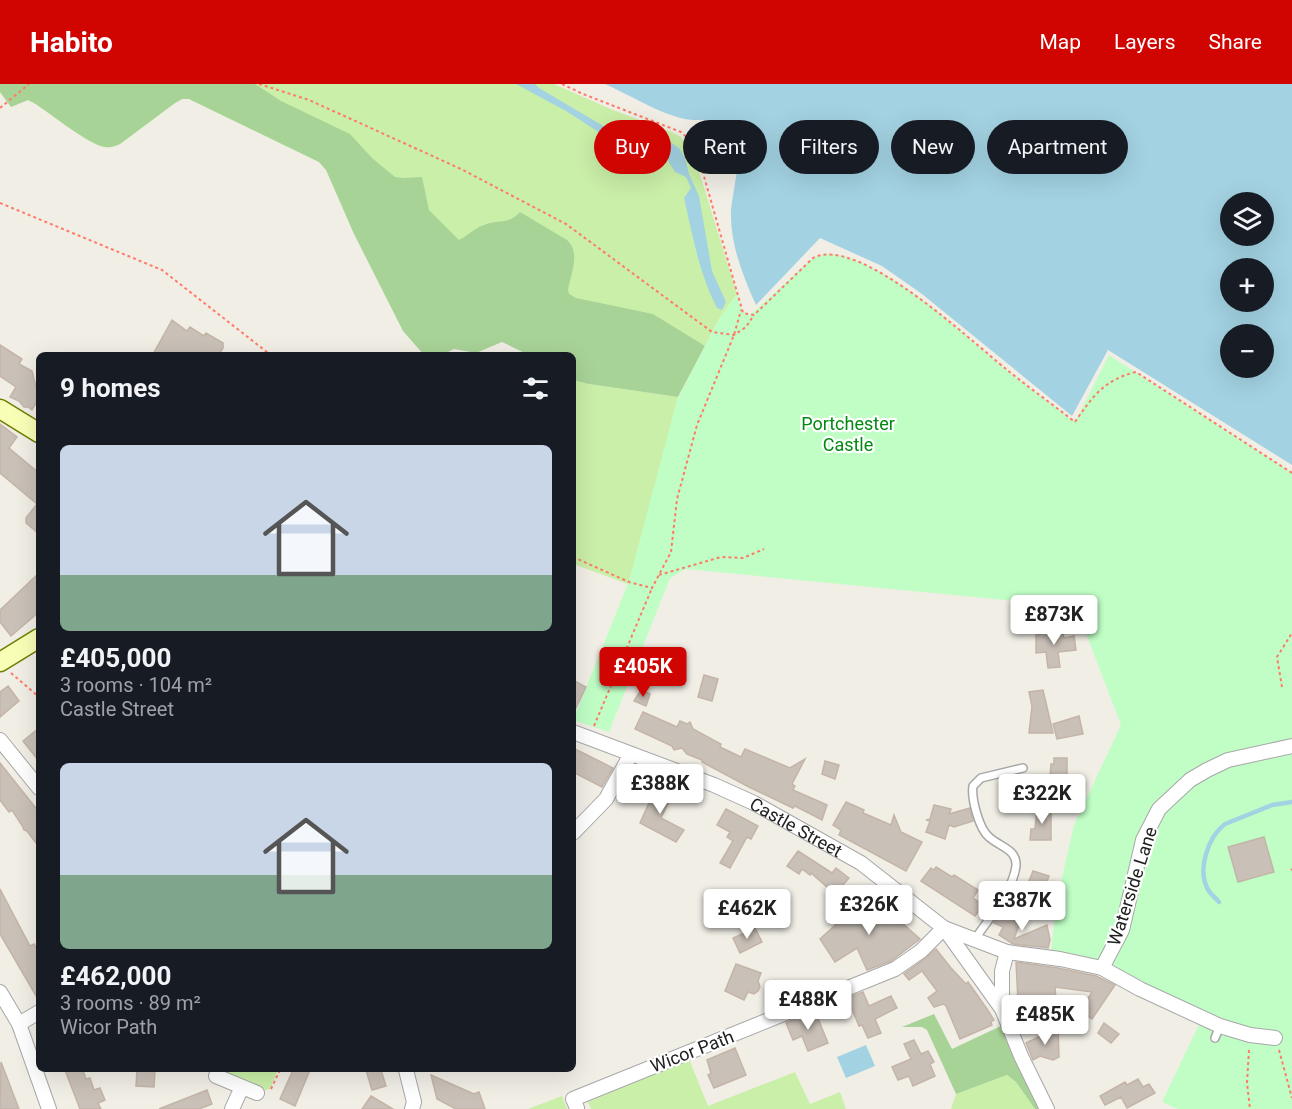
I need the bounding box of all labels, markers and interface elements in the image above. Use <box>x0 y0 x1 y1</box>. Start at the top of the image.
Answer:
text: Habito <box>30 26 113 59</box>
text: Map <box>1039 30 1081 54</box>
text: Layers <box>1114 30 1175 54</box>
text: Share <box>1208 30 1262 54</box>
chip: Buy <box>594 120 671 174</box>
chip: Rent <box>683 120 767 174</box>
chip: Filters <box>779 120 879 174</box>
chip: New <box>891 120 975 174</box>
chip: Apartment <box>987 120 1128 174</box>
map controls <box>1220 192 1274 378</box>
button: layers <box>1220 192 1274 246</box>
button: + <box>1220 258 1274 312</box>
button: − <box>1220 324 1274 378</box>
icon: filters <box>519 372 552 405</box>
text: 9 homes <box>60 373 161 403</box>
park label: Portchester Castle <box>801 413 895 455</box>
icon: home <box>252 484 360 592</box>
pin: £873K <box>1012 595 1096 646</box>
text: £873K <box>1024 602 1084 626</box>
text: £405,000 <box>60 643 171 673</box>
pin: £405K <box>601 647 685 698</box>
text: £405K <box>613 654 673 678</box>
text: 3 rooms · 104 m² <box>60 673 212 697</box>
text: Castle Street <box>60 697 174 721</box>
pin: £388K <box>618 764 702 815</box>
text: £388K <box>630 771 690 795</box>
pin: £322K <box>1000 774 1084 825</box>
text: £322K <box>1012 781 1072 805</box>
street label: Castle Street <box>746 792 846 861</box>
icon: home <box>252 802 360 910</box>
street label: Waterside Lane <box>1103 824 1161 948</box>
pin: £387K <box>980 881 1064 932</box>
pin: £326K <box>827 885 911 936</box>
text: £387K <box>992 888 1052 912</box>
pin: £462K <box>705 889 789 940</box>
text: £326K <box>839 892 899 916</box>
text: £462K <box>717 896 777 920</box>
text: £462,000 <box>60 961 171 991</box>
pin: £488K <box>766 980 850 1031</box>
text: £488K <box>778 987 838 1011</box>
text: 3 rooms · 89 m² <box>60 991 201 1015</box>
pin: £485K <box>1003 995 1087 1046</box>
text: £485K <box>1015 1002 1075 1026</box>
text: Wicor Path <box>60 1015 157 1039</box>
street label: Wicor Path <box>647 1026 737 1076</box>

